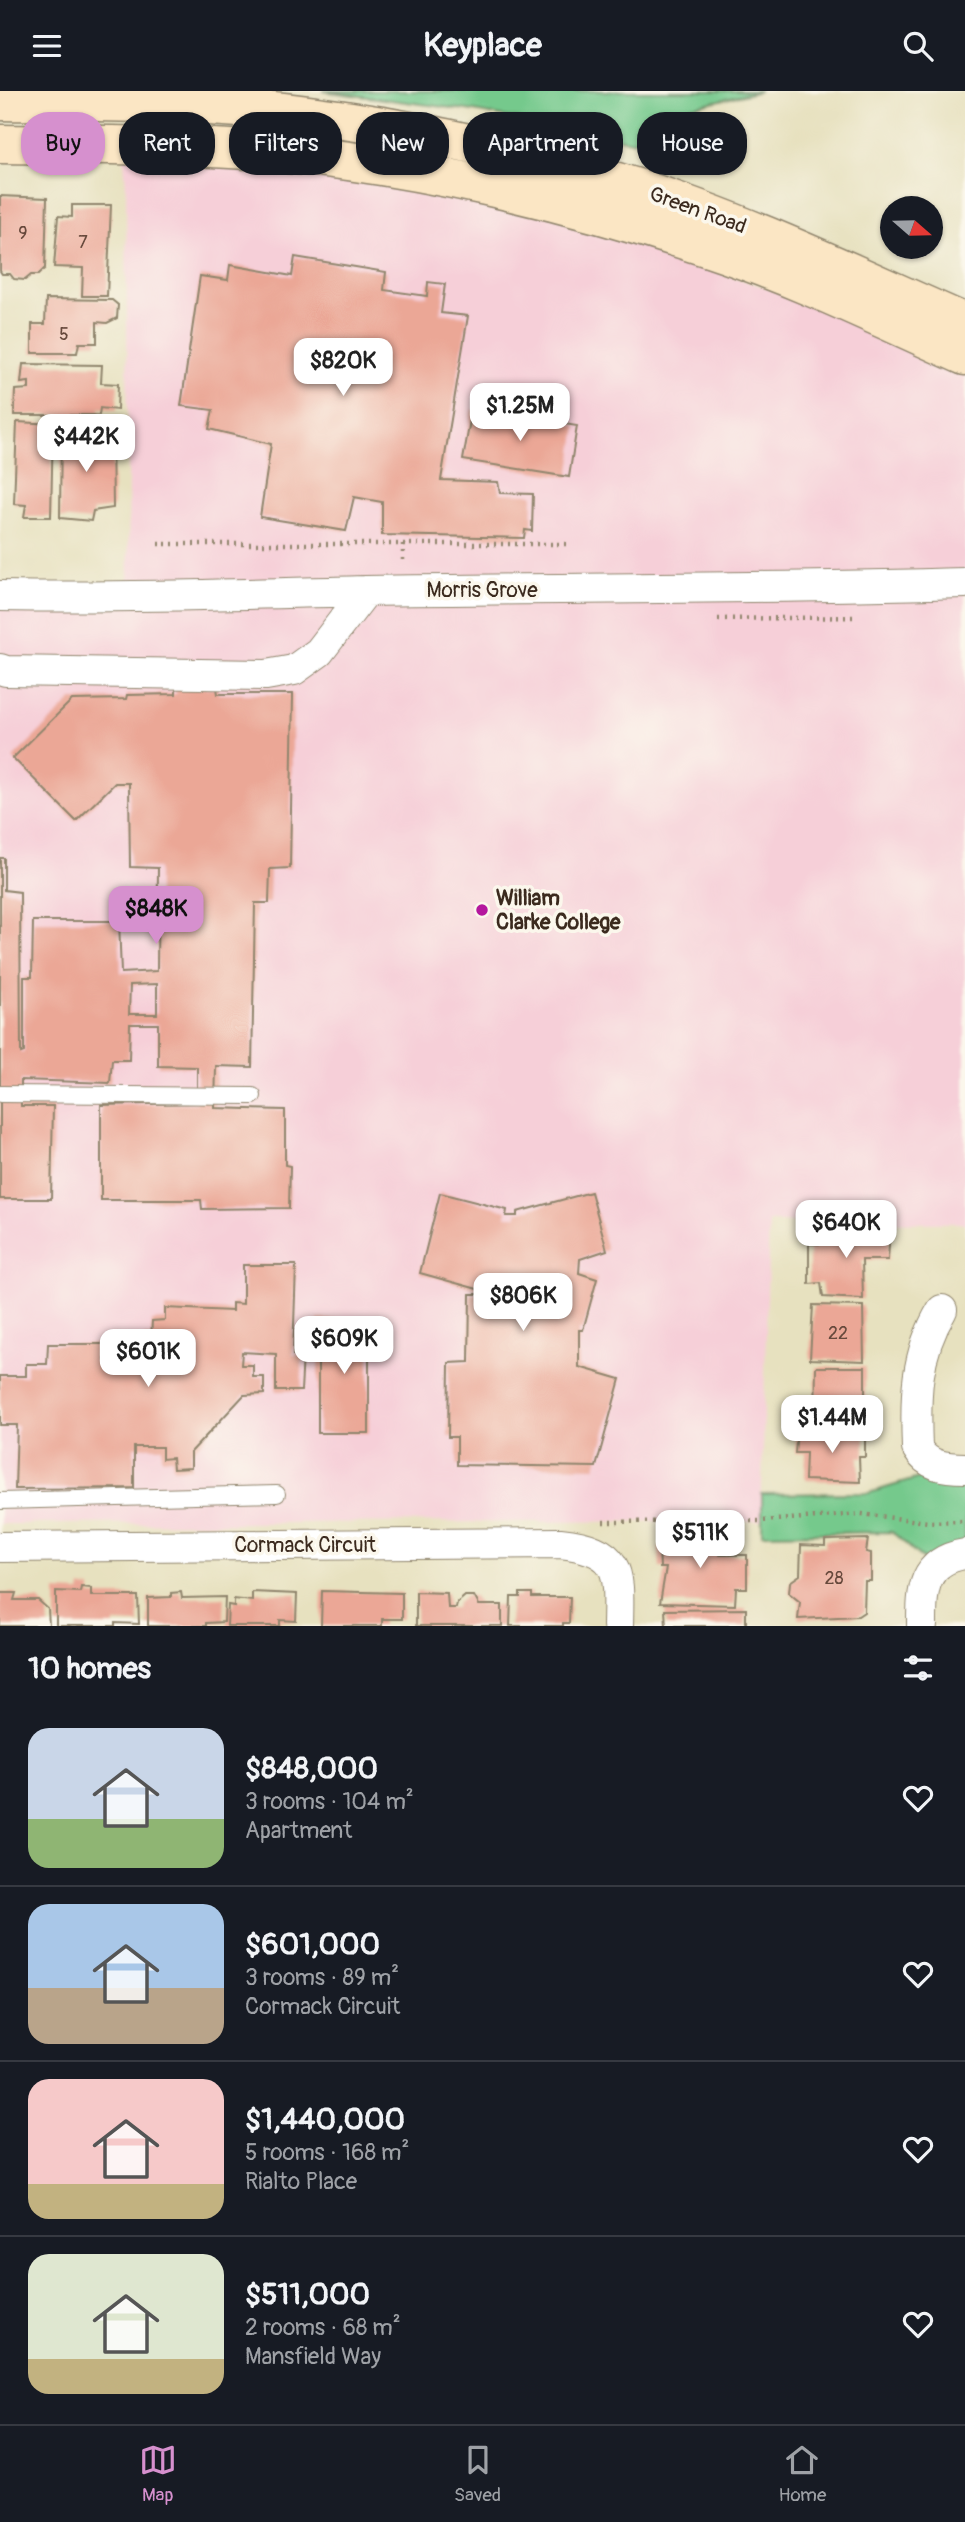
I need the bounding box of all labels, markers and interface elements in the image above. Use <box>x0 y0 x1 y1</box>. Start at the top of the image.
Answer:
text: Keyplace <box>423 26 542 66</box>
icon: menu <box>28 27 66 65</box>
icon: search <box>899 27 937 65</box>
chip: Buy <box>21 112 105 175</box>
chip: Rent <box>119 112 215 175</box>
chip: Filters <box>229 112 342 175</box>
chip: New <box>356 112 449 175</box>
chip: Apartment <box>463 112 623 175</box>
chip: House <box>637 112 747 175</box>
street label: Green Road <box>646 180 750 240</box>
north arrow <box>880 196 943 259</box>
map controls <box>880 196 943 259</box>
house number: 9 <box>18 222 28 245</box>
house number: 7 <box>78 231 88 254</box>
house number: 5 <box>59 323 69 346</box>
pin: $820K <box>294 338 392 398</box>
text: $820K <box>310 346 376 375</box>
pin: $1.25M <box>463 383 577 443</box>
text: $1.25M <box>486 391 554 420</box>
pin: $442K <box>37 415 135 474</box>
text: $442K <box>53 422 119 451</box>
street label: Morris Grove <box>426 577 538 604</box>
place label: William Clarke College <box>496 885 621 936</box>
pin: $848K <box>107 887 205 946</box>
text: $848K <box>125 894 187 923</box>
marker: William Clarke College <box>474 902 490 918</box>
pin: $640K <box>797 1201 895 1260</box>
text: $640K <box>812 1208 880 1237</box>
pin: $806K <box>474 1273 572 1333</box>
text: $806K <box>489 1281 557 1310</box>
pin: $609K <box>295 1317 393 1376</box>
house number: 22 <box>828 1322 848 1345</box>
text: $609K <box>310 1324 378 1353</box>
pin: $601K <box>99 1329 197 1389</box>
text: $601K <box>116 1337 180 1366</box>
pin: $1.44M <box>775 1395 889 1455</box>
text: $1.44M <box>797 1403 867 1432</box>
pin: $511K <box>651 1511 749 1570</box>
text: $511K <box>672 1518 728 1547</box>
street label: Cormack Circuit <box>234 1532 376 1559</box>
house number: 28 <box>824 1567 844 1590</box>
icon: filters <box>899 1649 937 1687</box>
text: 10 homes <box>28 1650 151 1687</box>
text: $848,000 <box>245 1750 378 1787</box>
icon: home <box>84 1756 168 1840</box>
icon: heart <box>899 1779 937 1817</box>
text: 3 rooms · 104 m² <box>245 1787 414 1816</box>
text: Apartment <box>245 1816 352 1845</box>
text: $601,000 <box>245 1926 380 1963</box>
icon: home <box>84 1932 168 2016</box>
icon: heart <box>899 1955 937 1993</box>
text: 3 rooms · 89 m² <box>245 1963 399 1992</box>
text: Cormack Circuit <box>245 1992 400 2021</box>
text: $1,440,000 <box>245 2101 405 2138</box>
icon: home <box>84 2107 168 2191</box>
icon: heart <box>899 2130 937 2168</box>
text: 5 rooms · 168 m² <box>245 2138 409 2167</box>
text: Rialto Place <box>245 2167 357 2196</box>
text: $511,000 <box>245 2276 370 2313</box>
icon: home <box>84 2282 168 2366</box>
icon: heart <box>899 2305 937 2343</box>
text: 2 rooms · 68 m² <box>245 2313 401 2342</box>
text: Mansfield Way <box>245 2342 381 2371</box>
tab: Map <box>139 2441 177 2507</box>
tab: Saved <box>454 2441 501 2507</box>
tab: Home <box>778 2441 826 2507</box>

